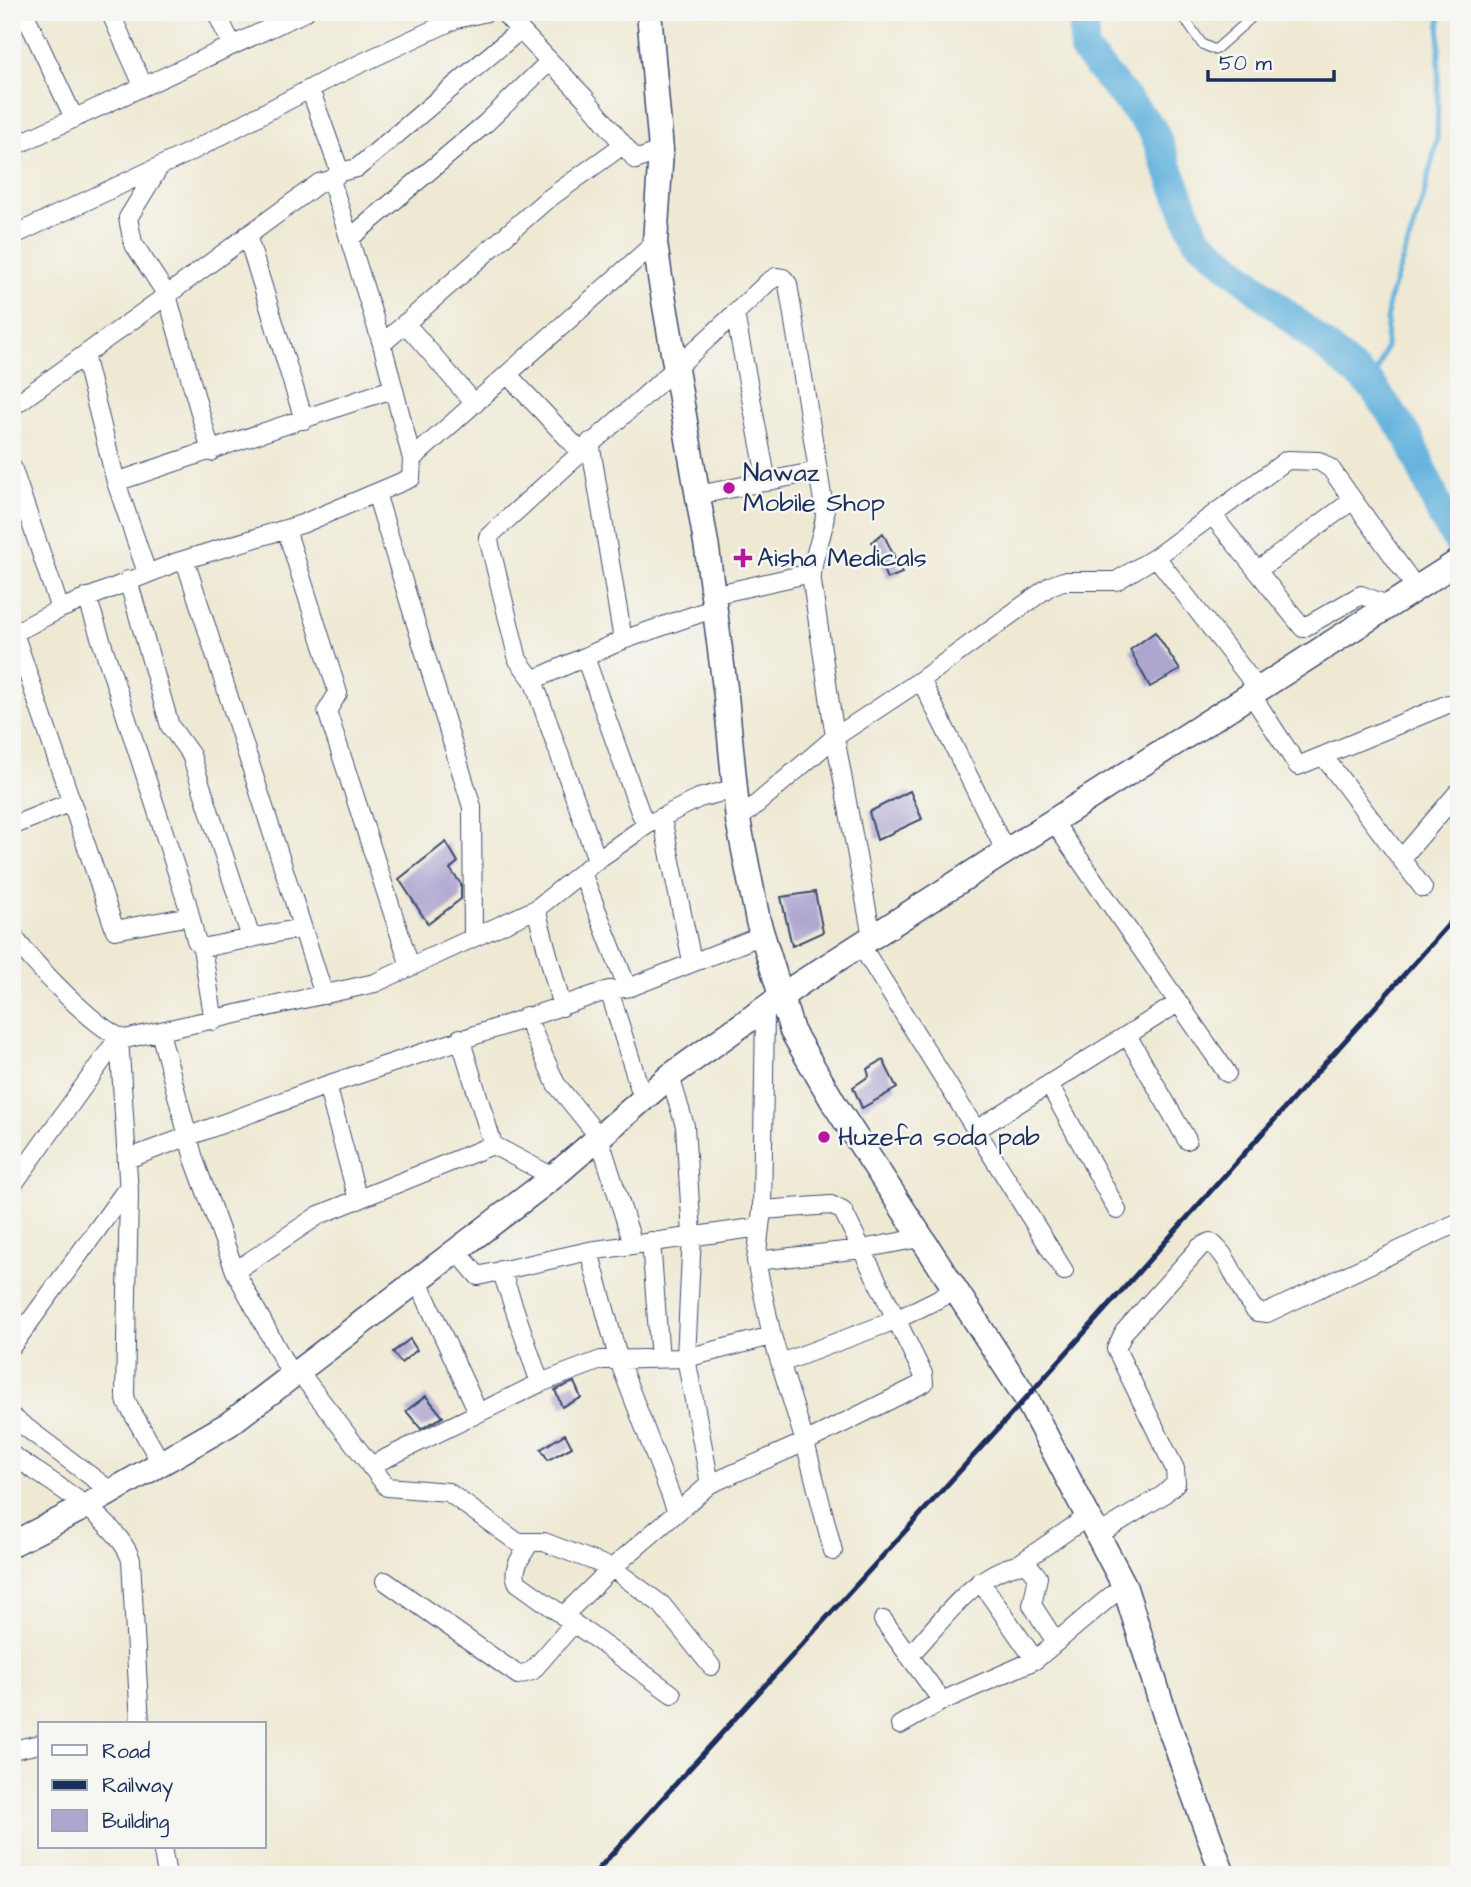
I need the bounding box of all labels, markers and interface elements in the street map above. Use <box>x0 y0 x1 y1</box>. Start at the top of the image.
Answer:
scale bar <box>1208 38 1334 82</box>
text: 50 m <box>1219 49 1273 78</box>
place label: Nawaz Mobile Shop <box>743 455 885 521</box>
marker: Nawaz Mobile Shop <box>721 480 737 496</box>
place label: Aisha Medicals <box>757 540 927 576</box>
marker: Aisha Medicals <box>735 550 751 566</box>
place label: Huzefa soda pab <box>838 1119 1040 1155</box>
marker: Huzefa soda pab <box>816 1129 832 1145</box>
legend <box>38 1722 266 1848</box>
text: Road <box>102 1737 150 1766</box>
text: Railway <box>102 1771 174 1802</box>
text: Building <box>102 1807 170 1838</box>

